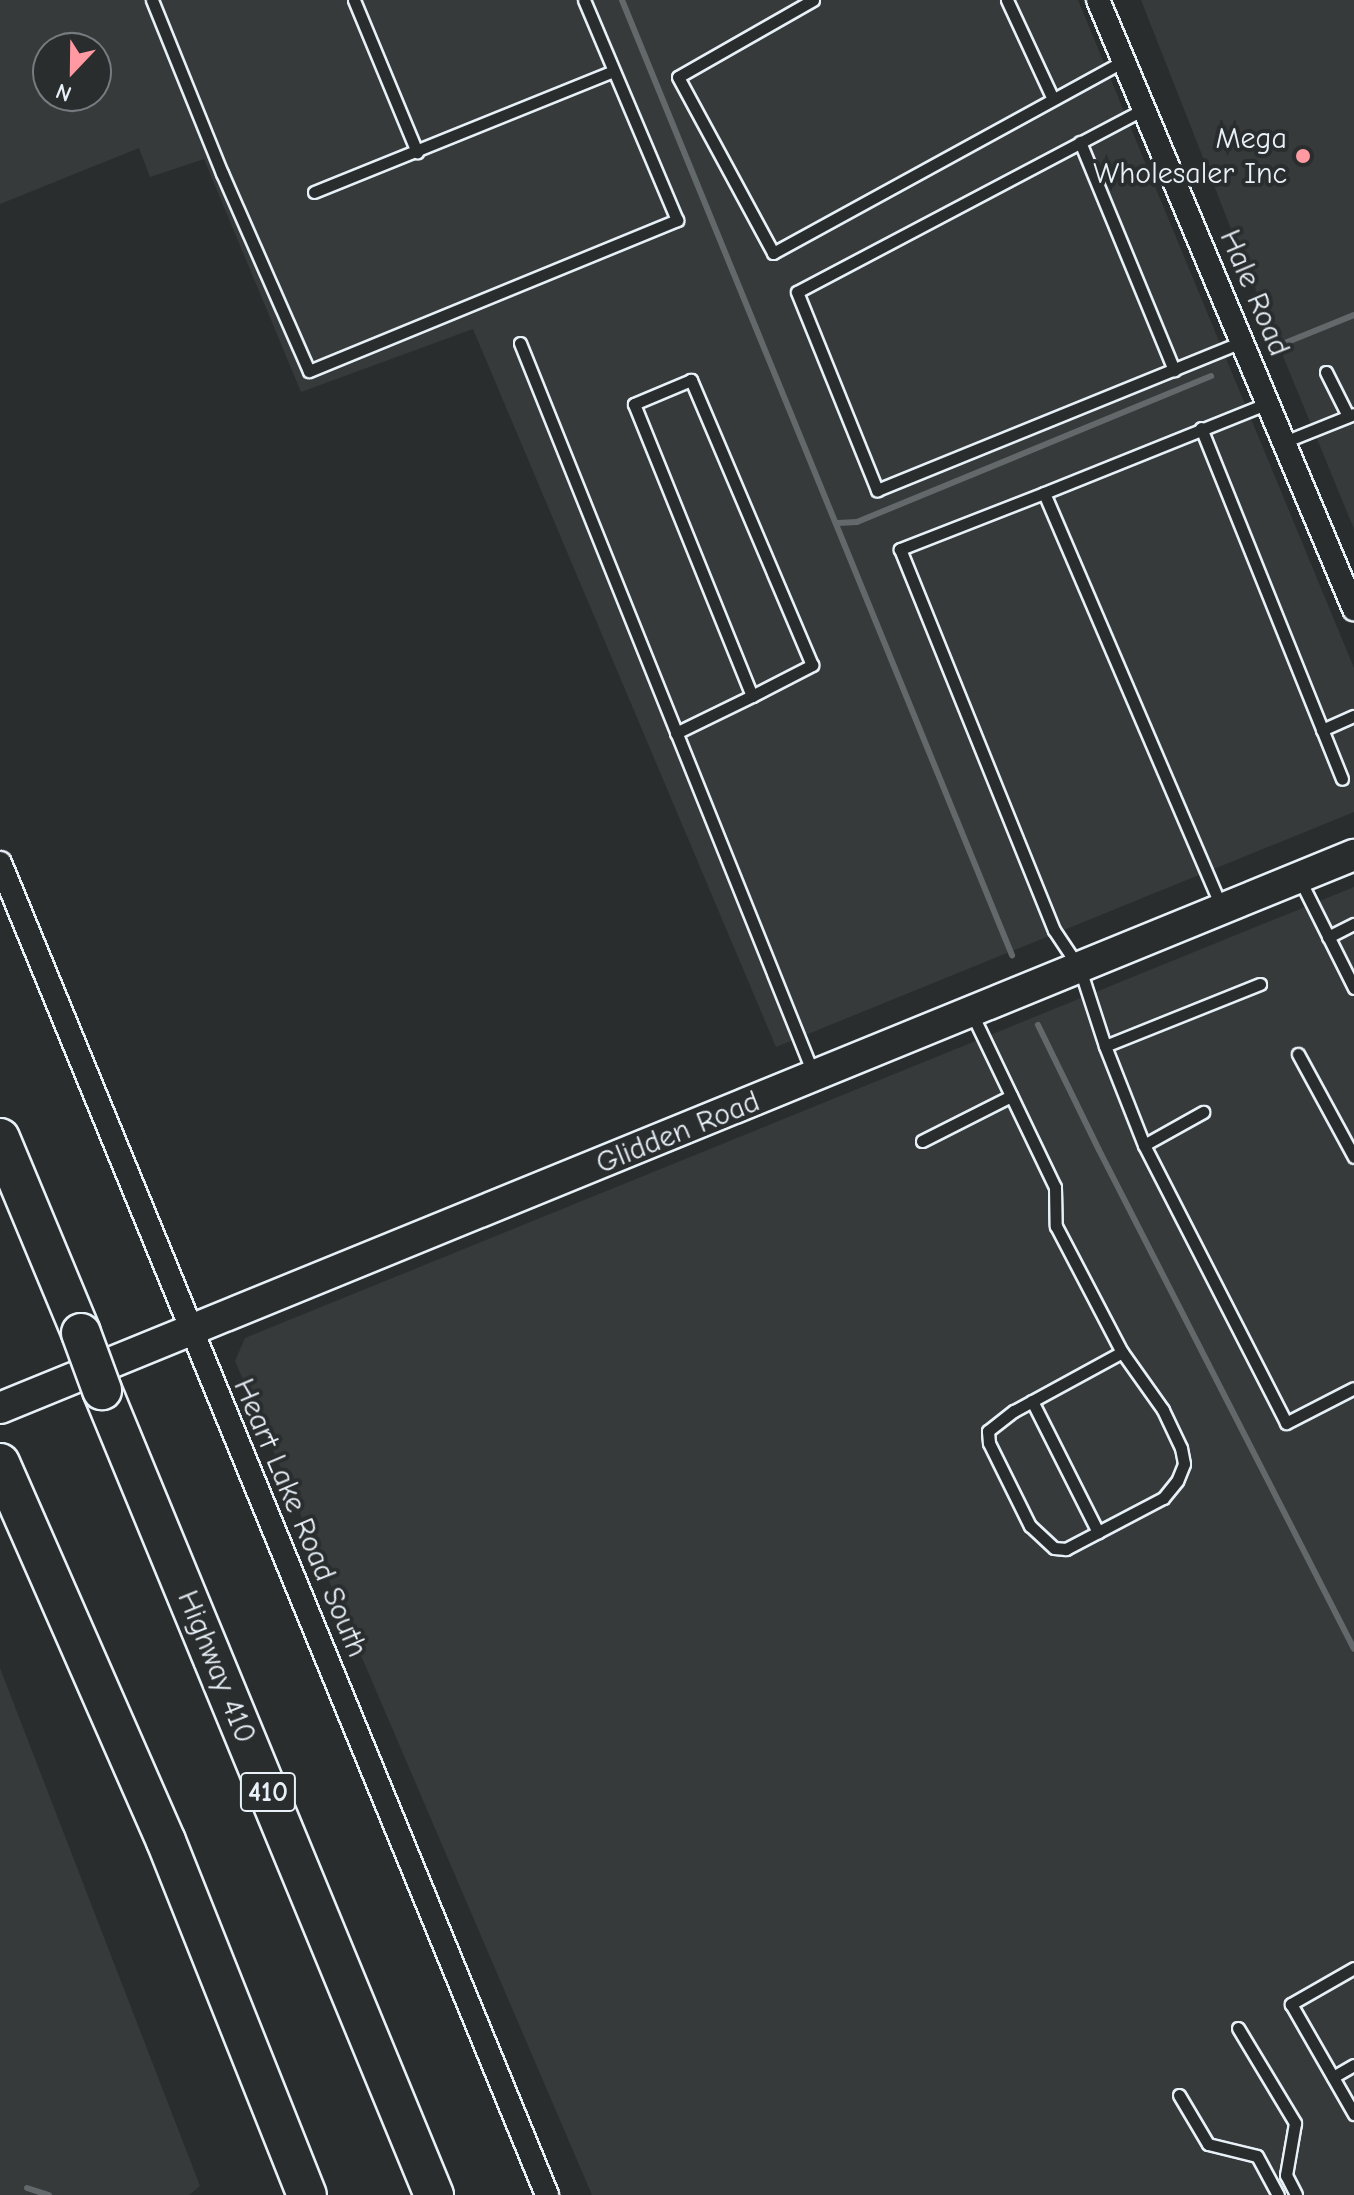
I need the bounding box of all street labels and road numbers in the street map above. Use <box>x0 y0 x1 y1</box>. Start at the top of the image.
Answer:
street label: Hale Road <box>1211 224 1297 362</box>
street label: Glidden Road <box>591 1084 765 1182</box>
street label: Heart Lake Road South <box>225 1373 375 1663</box>
street label: Highway 410 <box>169 1585 263 1749</box>
road number: 410 <box>238 1768 298 1816</box>

